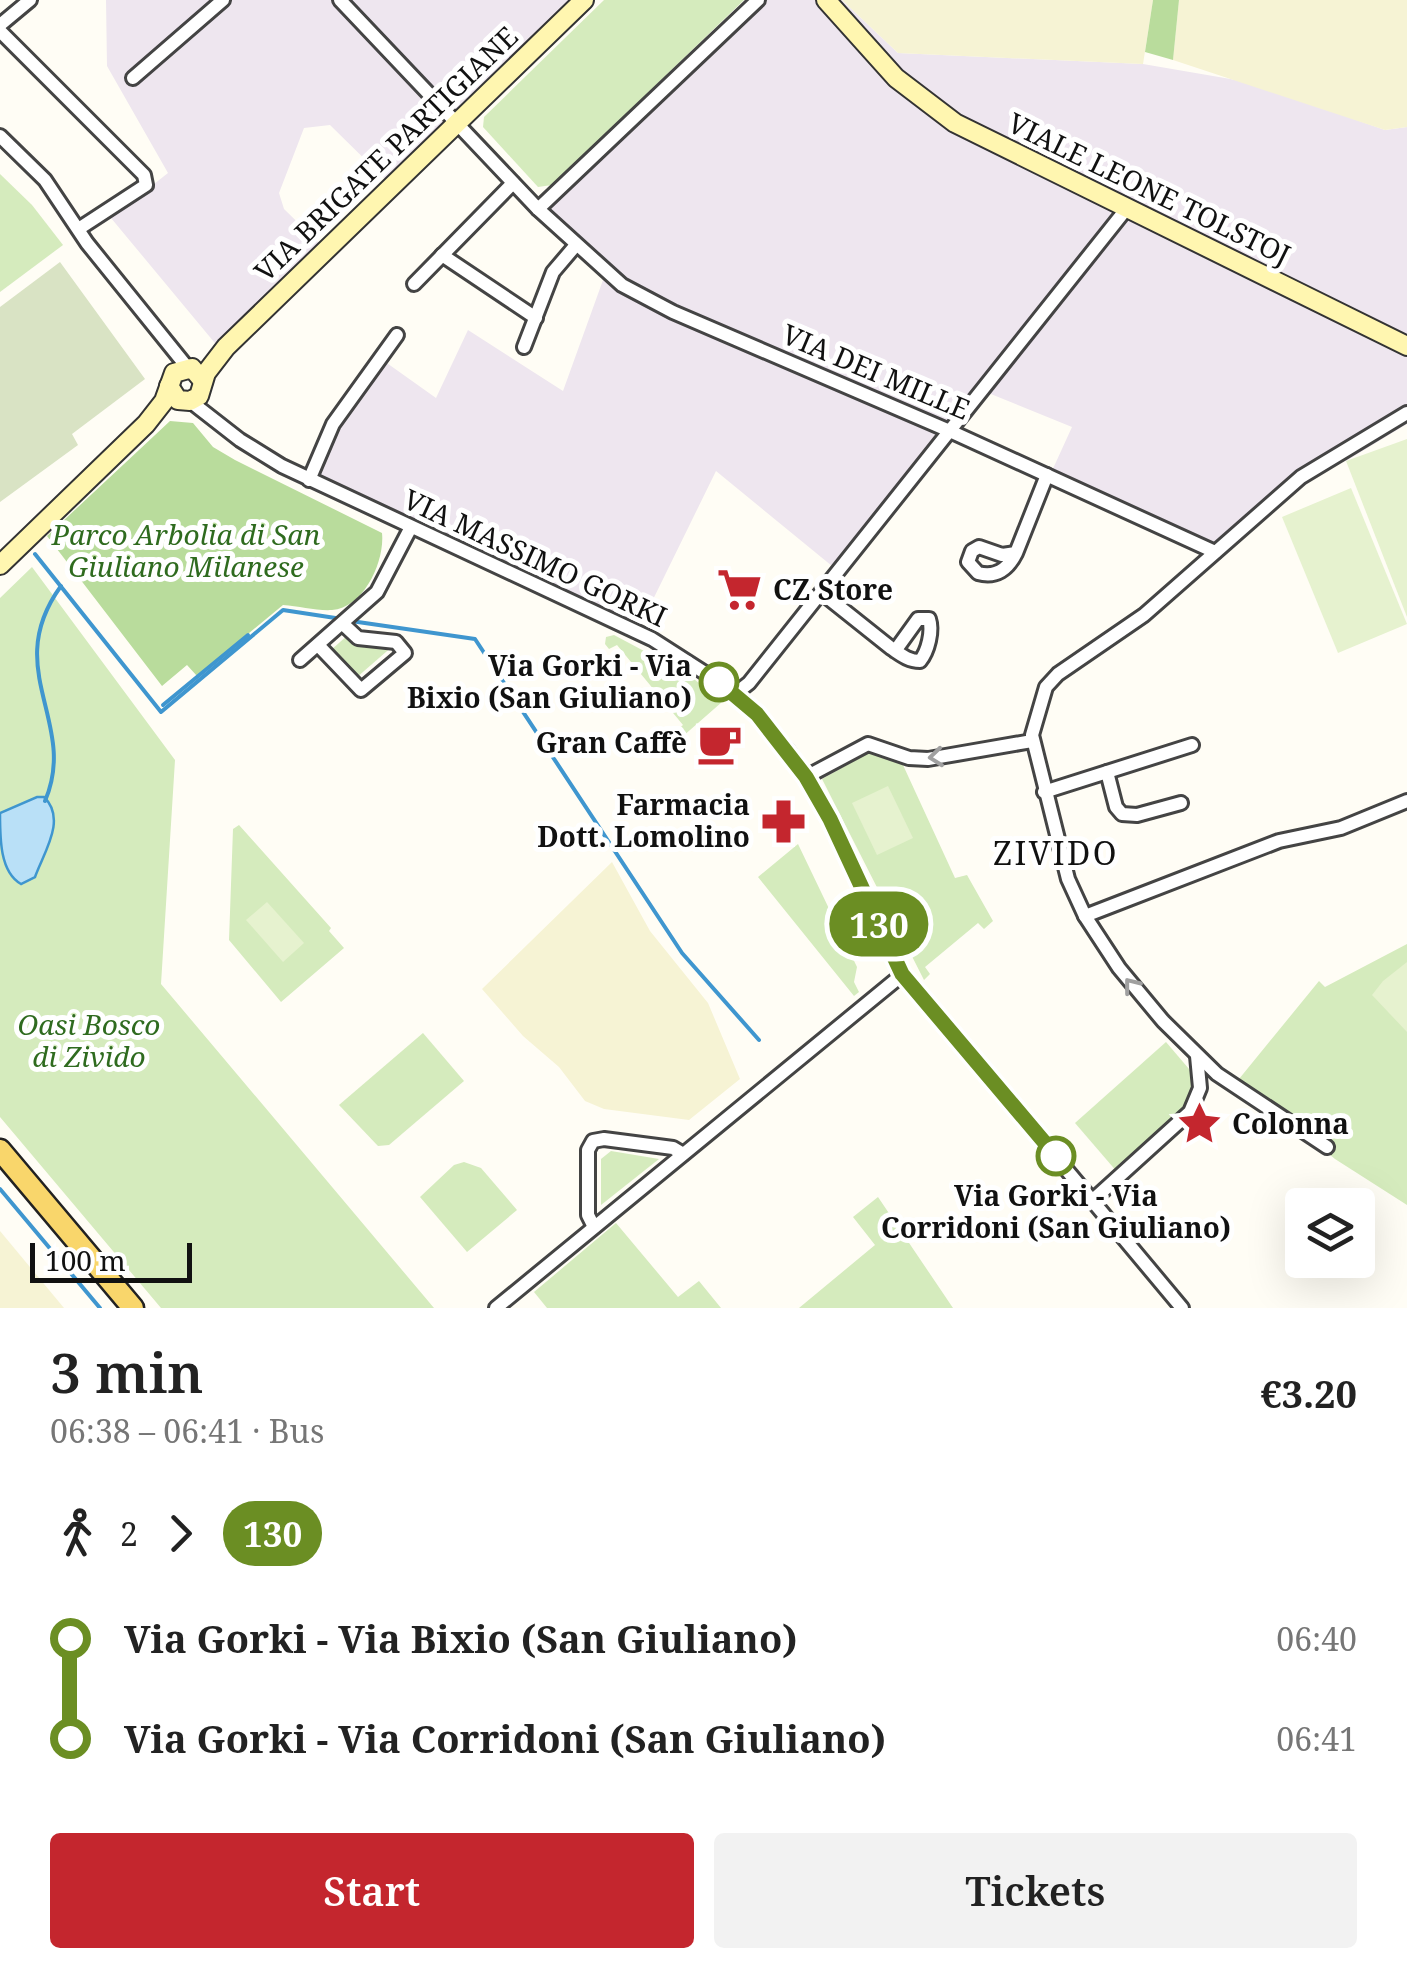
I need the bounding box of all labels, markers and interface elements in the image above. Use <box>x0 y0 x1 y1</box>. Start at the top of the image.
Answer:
street label: VIA BRIGATE PARTIGIANE <box>245 17 525 289</box>
street label: VIALE LEONE TOLSTOJ <box>1002 103 1297 273</box>
street label: VIA DEI MILLE <box>777 314 976 428</box>
street label: VIA MASSIMO GORKI <box>398 479 673 635</box>
park label: Parco Arbolia di San Giuliano Milanese <box>51 515 320 585</box>
supermarket icon: CZ Store <box>716 566 764 614</box>
place label: CZ Store <box>773 570 893 608</box>
place label: Via Gorki - Via Bixio (San Giuliano) <box>407 646 692 716</box>
marker: Via Gorki - Via Bixio (San Giuliano) <box>700 663 738 701</box>
cafe icon: Gran Caffè <box>696 719 744 767</box>
place label: Gran Caffè <box>536 723 687 761</box>
one-way arrow <box>928 746 944 767</box>
place label: Farmacia Dott. Lomolino <box>537 785 750 855</box>
pharmacy icon: Farmacia Dott. Lomolino <box>759 797 807 845</box>
district label: ZIVIDO <box>993 831 1119 874</box>
line badge: 130 <box>822 892 936 956</box>
text: 130 <box>849 901 909 948</box>
one-way arrow <box>1126 978 1143 996</box>
park label: Oasi Bosco di Zivido <box>18 1005 160 1075</box>
place icon: Colonna <box>1175 1100 1223 1148</box>
place label: Colonna <box>1232 1104 1349 1142</box>
marker: Via Gorki - Via Corridoni (San Giuliano) <box>1037 1137 1075 1175</box>
place label: Via Gorki - Via Corridoni (San Giuliano) <box>881 1176 1231 1246</box>
map controls <box>1285 1188 1375 1278</box>
button: layers <box>1285 1188 1375 1278</box>
scale bar <box>30 1238 192 1282</box>
text: 100 m <box>45 1241 126 1279</box>
text: 3 min <box>50 1334 204 1409</box>
text: €3.20 <box>1260 1367 1357 1419</box>
text: 06:38 – 06:41 · Bus <box>50 1409 324 1452</box>
icon: walk <box>50 1506 105 1561</box>
icon: forward <box>153 1506 208 1561</box>
text: 130 <box>243 1510 302 1557</box>
text: 2 <box>120 1512 138 1555</box>
text: Via Gorki - Via Bixio (San Giuliano) <box>124 1612 798 1664</box>
text: 06:40 <box>1276 1617 1357 1660</box>
text: Via Gorki - Via Corridoni (San Giuliano) <box>124 1712 886 1764</box>
text: 06:41 <box>1276 1717 1357 1760</box>
button: Start <box>50 1833 694 1948</box>
button: Tickets <box>714 1833 1357 1948</box>

